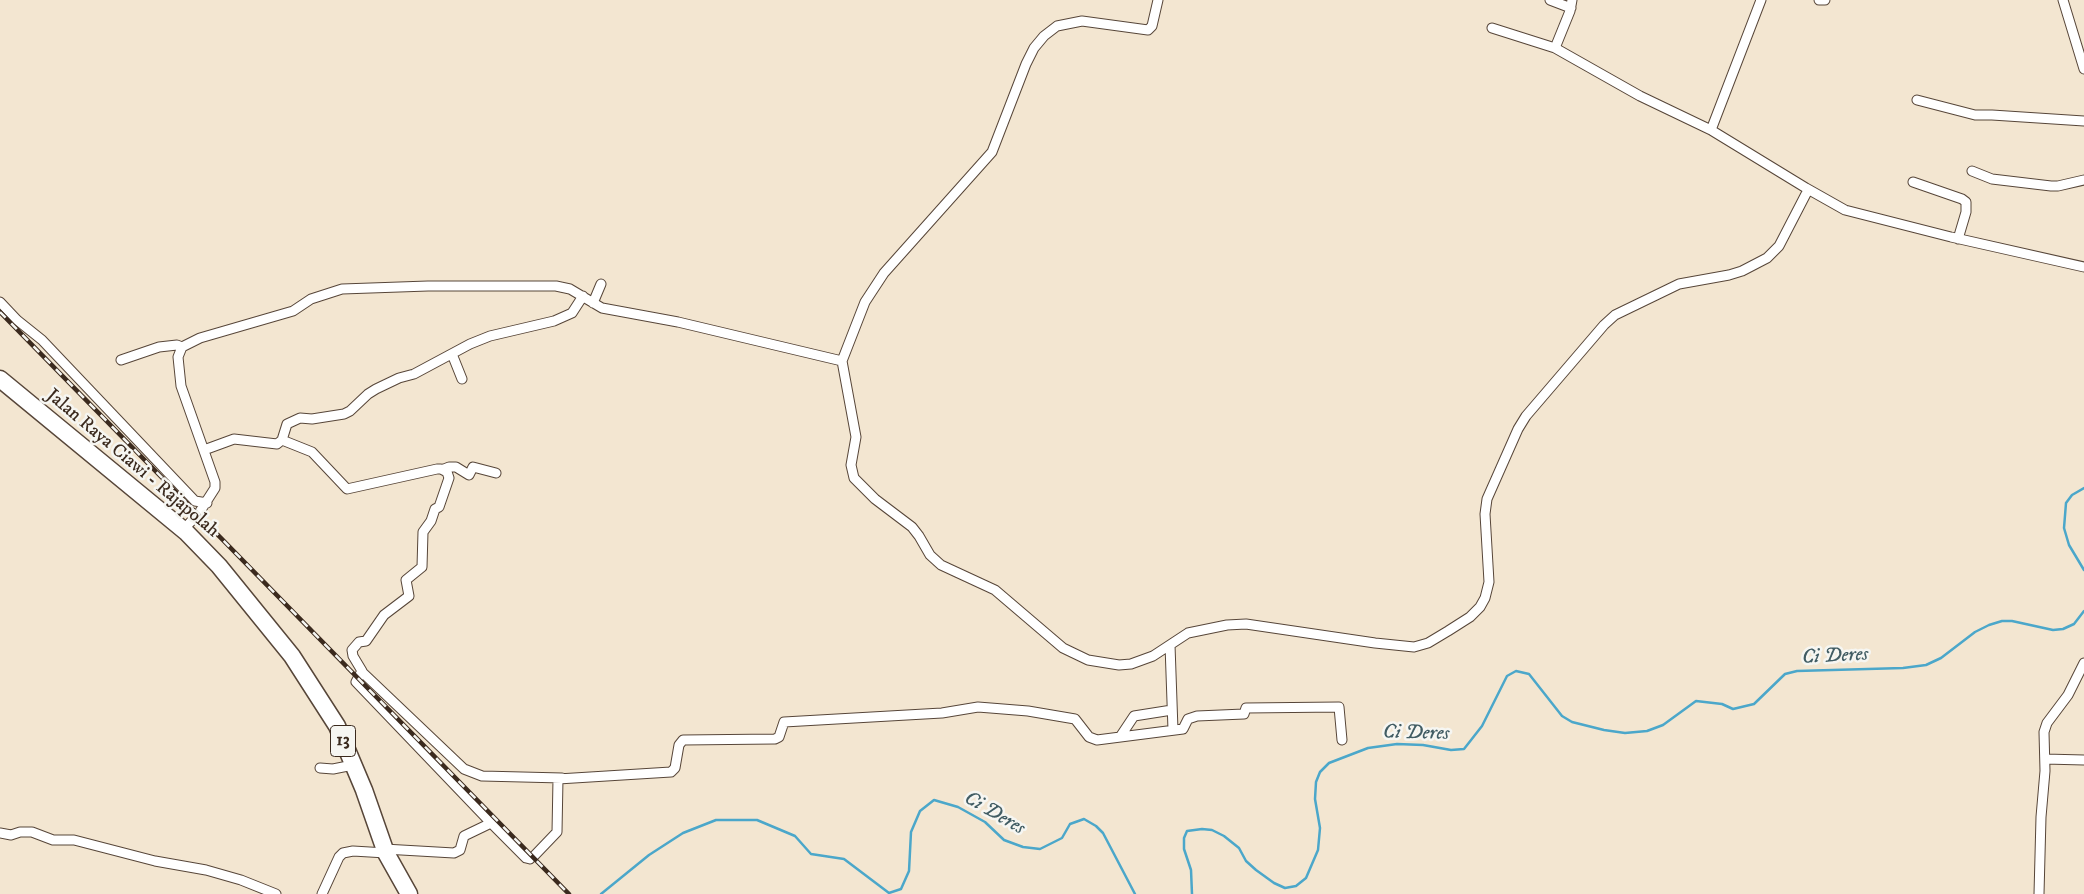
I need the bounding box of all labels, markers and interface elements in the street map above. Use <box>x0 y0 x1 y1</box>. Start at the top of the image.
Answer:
street label: Jalan Raya Ciawi - Rajapolah <box>41 385 223 543</box>
water label: Ci Deres <box>1801 643 1869 671</box>
water label: Ci Deres <box>1382 721 1450 747</box>
road number: 13 <box>330 726 356 756</box>
water label: Ci Deres <box>959 787 1029 841</box>

